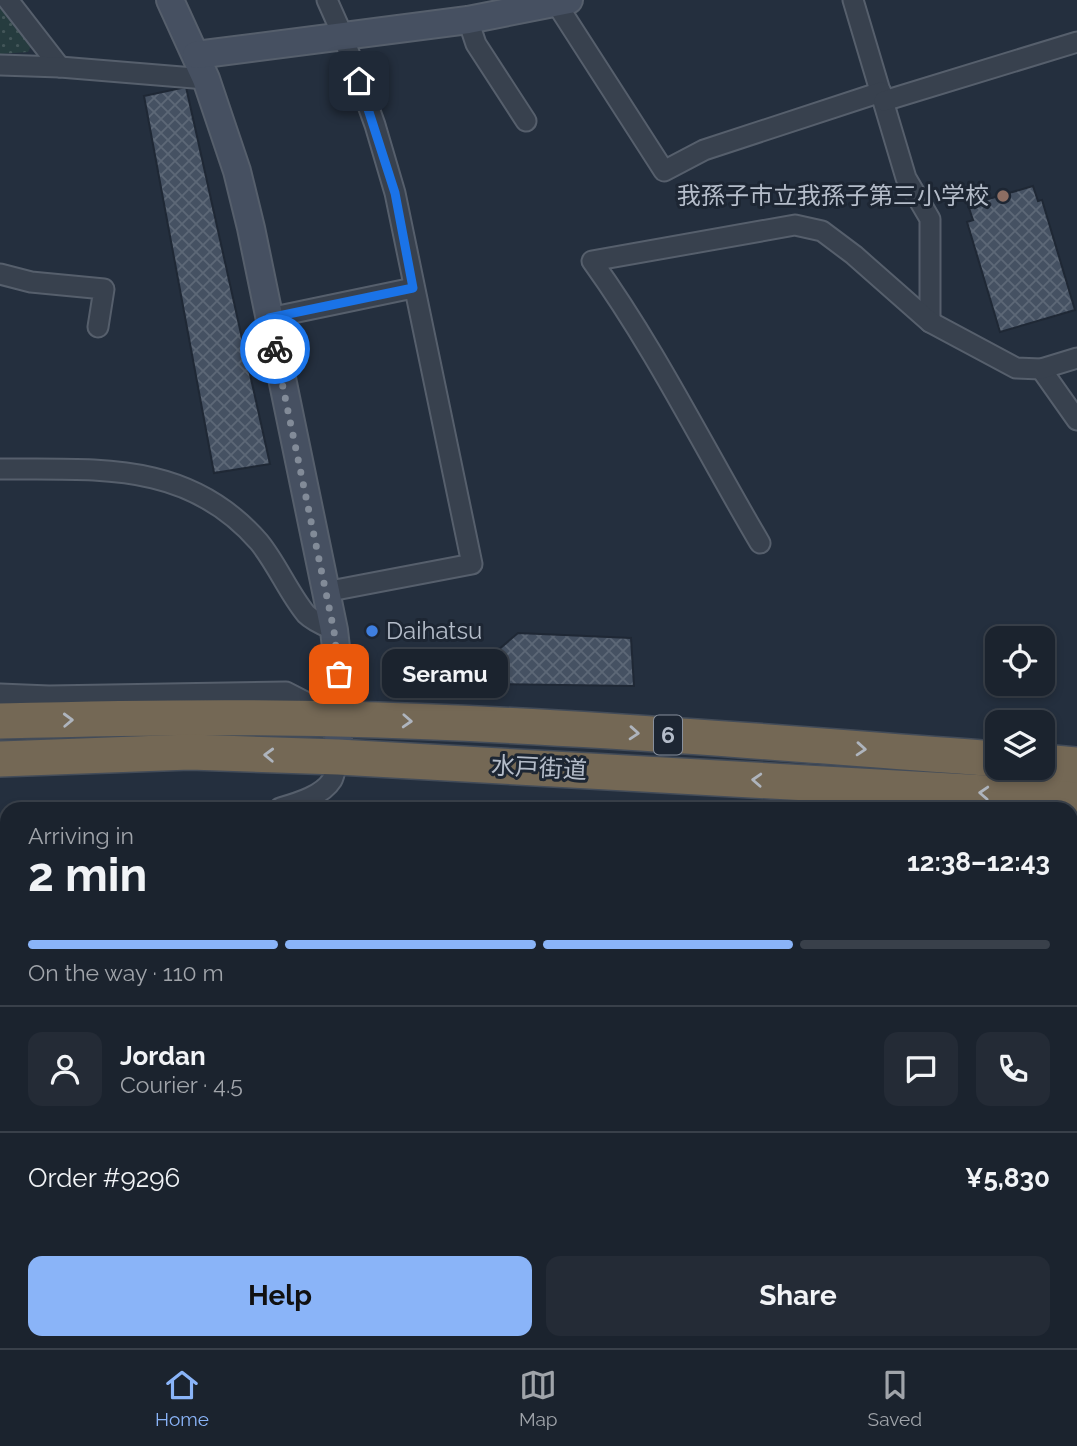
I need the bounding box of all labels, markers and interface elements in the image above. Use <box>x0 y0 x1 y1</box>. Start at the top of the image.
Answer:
pin <box>329 51 389 111</box>
icon: home <box>340 62 378 100</box>
place label: 我孫子市立我孫子第三小学校 <box>677 181 989 210</box>
marker: 我孫子市立我孫子第三小学校 <box>995 188 1011 204</box>
courier <box>240 314 310 384</box>
icon: bike <box>256 330 294 368</box>
place label: Daihatsu <box>386 616 482 645</box>
marker: Daihatsu <box>364 623 380 639</box>
map controls <box>985 626 1055 780</box>
button: locate <box>985 626 1055 696</box>
pin <box>309 644 369 704</box>
callout: Seramu <box>381 650 507 698</box>
icon: bag <box>320 655 358 693</box>
text: Seramu <box>402 660 488 687</box>
button: layers <box>985 710 1055 780</box>
one-way arrow <box>63 712 74 727</box>
one-way arrow <box>402 714 413 729</box>
road number: 6 <box>654 716 682 754</box>
one-way arrow <box>629 725 640 740</box>
one-way arrow <box>856 741 867 756</box>
one-way arrow <box>264 747 274 763</box>
street label: 水戸街道 <box>490 751 588 784</box>
one-way arrow <box>751 773 762 788</box>
one-way arrow <box>979 786 990 801</box>
text: Arriving in <box>28 822 134 849</box>
text: 12:38–12:43 <box>907 847 1050 877</box>
text: 2 min <box>28 848 147 902</box>
text: On the way · 110 m <box>28 959 224 986</box>
button: person <box>28 1032 102 1106</box>
button: chat <box>884 1032 958 1106</box>
button: phone <box>976 1032 1050 1106</box>
text: Jordan <box>120 1041 206 1071</box>
text: Courier · 4.5 <box>120 1071 243 1098</box>
text: Order #9296 <box>28 1163 180 1193</box>
text: ¥5,830 <box>965 1163 1050 1193</box>
button: Help <box>28 1256 532 1336</box>
button: Share <box>546 1256 1050 1336</box>
tab: Home <box>155 1366 209 1430</box>
tab: Map <box>519 1366 558 1430</box>
tab: Saved <box>868 1366 922 1430</box>

